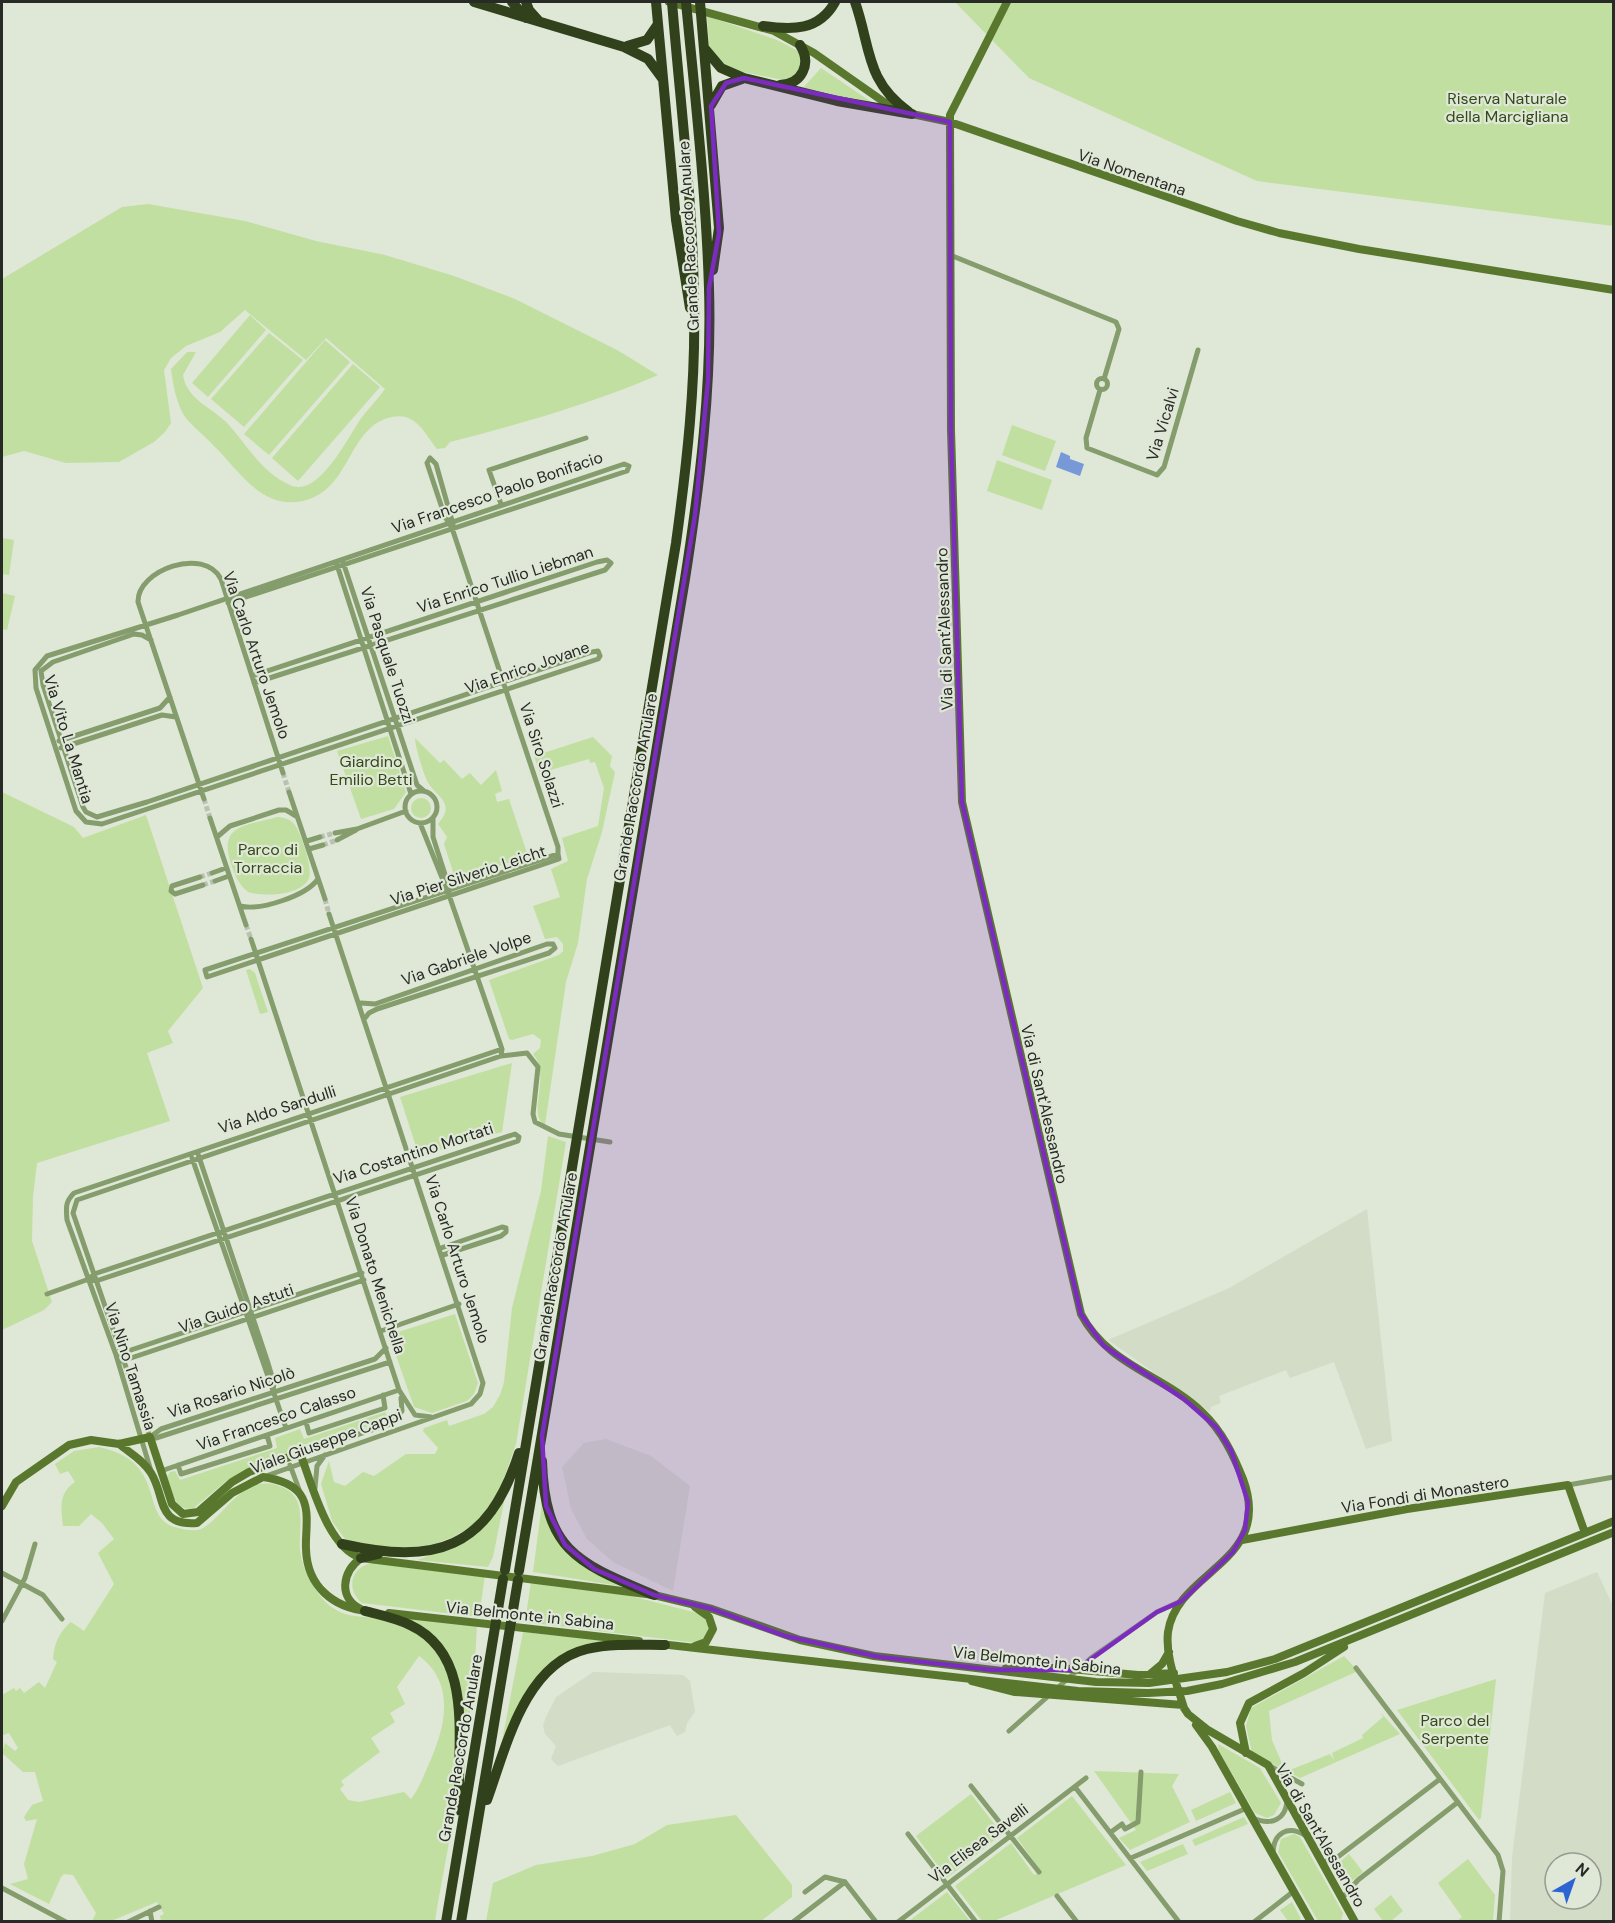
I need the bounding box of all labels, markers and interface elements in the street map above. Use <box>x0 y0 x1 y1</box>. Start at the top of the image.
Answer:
park label: Riserva Naturale della Marcigliana <box>1446 88 1568 127</box>
street label: Grande Raccordo Anulare <box>673 140 704 332</box>
street label: Via Nomentana <box>1075 144 1189 201</box>
street label: Via Vicalvi <box>1141 385 1184 463</box>
street label: Via Francesco Paolo Bonifacio <box>389 446 605 539</box>
street label: Via Enrico Tullio Liebman <box>414 541 596 618</box>
street label: Via di Sant'Alessandro <box>931 547 958 711</box>
street label: Via Carlo Arturo Jemolo <box>218 568 295 742</box>
street label: Via Pasquale Tuozzi <box>355 584 420 727</box>
street label: Via Enrico Jovane <box>462 636 592 699</box>
street label: Via Vito La Mantia <box>39 672 98 806</box>
street label: Grande Raccordo Anulare <box>609 691 662 883</box>
street label: Via Siro Solazzi <box>515 700 568 810</box>
park label: Giardino Emilio Betti <box>329 751 413 790</box>
park label: Parco di Torraccia <box>234 839 302 878</box>
street label: Via Pier Silverio Leicht <box>387 840 549 911</box>
street label: Via Gabriele Volpe <box>398 926 534 991</box>
street label: Via di Sant'Alessandro <box>1016 1022 1073 1186</box>
street label: Via Aldo Sandulli <box>216 1081 339 1138</box>
street label: Via Costantino Mortati <box>330 1118 496 1189</box>
street label: Grande Raccordo Anulare <box>529 1170 582 1362</box>
street label: Via Carlo Arturo Jemolo <box>420 1172 495 1346</box>
street label: Via Donato Menichella <box>340 1194 411 1357</box>
street label: Via Guido Astuti <box>176 1279 296 1338</box>
street label: Via Nino Tamassia <box>100 1299 161 1433</box>
street label: Via Rosario Nicolò <box>165 1362 298 1423</box>
street label: Via Francesco Calasso <box>194 1381 359 1456</box>
street label: Viale Giuseppe Cappi <box>247 1404 405 1479</box>
street label: Via Fondi di Monastero <box>1340 1471 1510 1518</box>
street label: Via Belmonte in Sabina <box>445 1596 615 1635</box>
street label: Via Belmonte in Sabina <box>952 1641 1122 1680</box>
street label: Grande Raccordo Anulare <box>434 1652 487 1844</box>
park label: Parco del Serpente <box>1421 1710 1489 1749</box>
street label: Via di Sant'Alessandro <box>1271 1759 1370 1911</box>
street label: Via Elisea Savelli <box>924 1799 1032 1888</box>
north arrow <box>1543 1851 1603 1911</box>
text: N <box>1571 1858 1594 1882</box>

